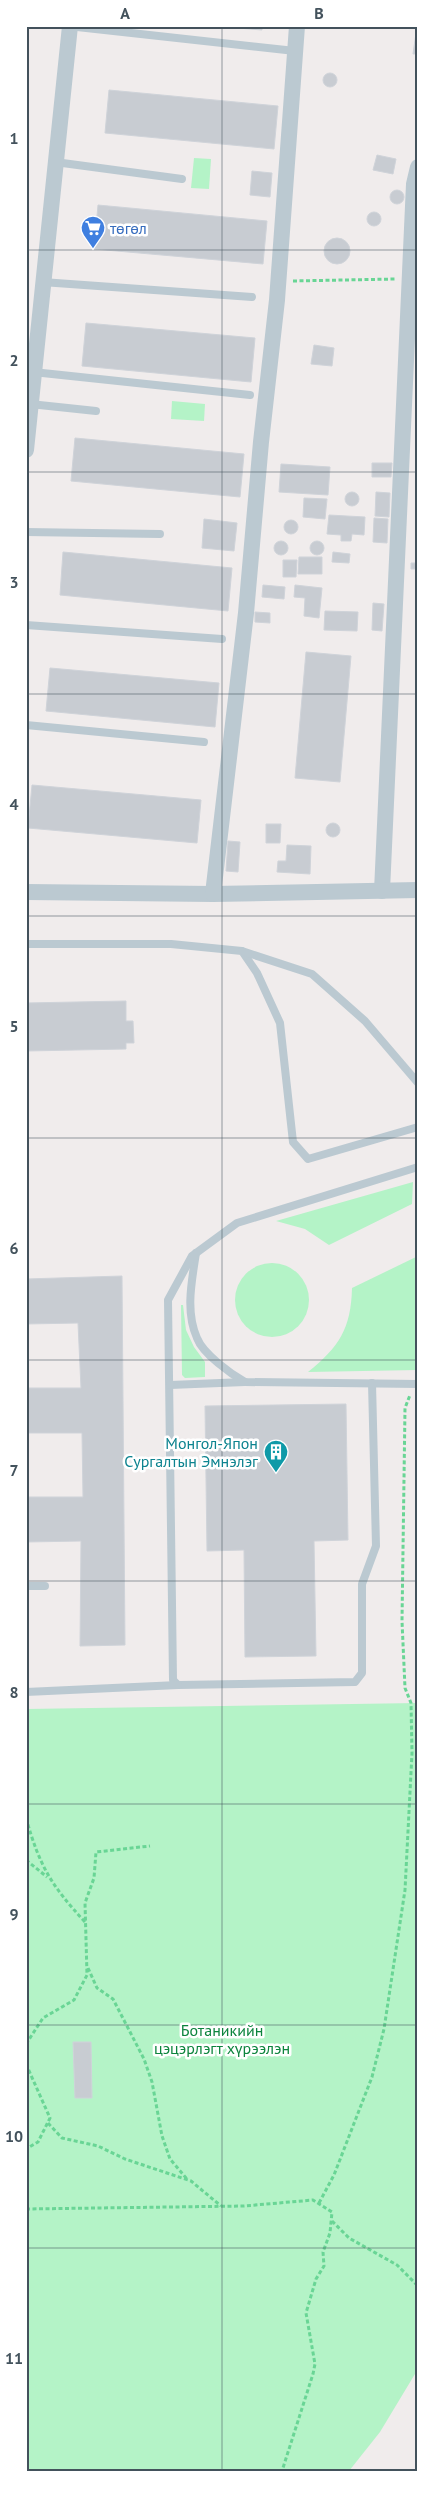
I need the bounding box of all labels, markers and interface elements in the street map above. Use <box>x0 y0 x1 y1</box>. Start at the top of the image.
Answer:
text: A <box>120 3 130 23</box>
text: B <box>314 3 324 23</box>
text: 1 <box>9 128 19 148</box>
supermarket icon: төгөл <box>80 215 106 249</box>
place label: төгөл <box>110 218 147 238</box>
text: 2 <box>9 350 19 370</box>
text: 3 <box>9 572 19 592</box>
text: 4 <box>9 794 19 814</box>
text: 5 <box>9 1016 19 1036</box>
text: 6 <box>9 1238 19 1258</box>
place label: Монгол-Япон Сургалтын Эмнэлэг <box>124 1433 258 1471</box>
building icon: Монгол-Япон Сургалтын Эмнэлэг <box>263 1439 289 1473</box>
text: 7 <box>9 1460 19 1480</box>
text: 8 <box>9 1682 19 1702</box>
text: 9 <box>9 1904 19 1924</box>
park label: Ботаникийн цэцэрлэгт хүрээлэн <box>154 2020 290 2058</box>
text: 10 <box>5 2126 23 2146</box>
text: 11 <box>5 2348 23 2368</box>

